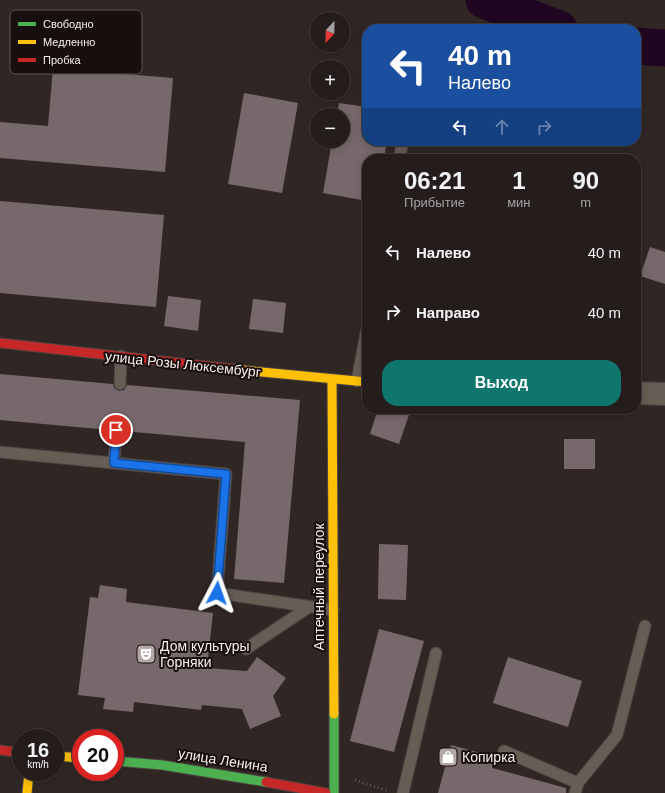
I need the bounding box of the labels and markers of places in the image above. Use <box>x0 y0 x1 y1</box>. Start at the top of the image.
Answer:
pin <box>99 413 133 447</box>
place label: Дом культуры Горняки <box>160 638 250 670</box>
theatre icon: Дом культуры Горняки <box>135 643 157 665</box>
shop icon: Копирка <box>437 746 459 768</box>
place label: Копирка <box>462 749 516 765</box>

